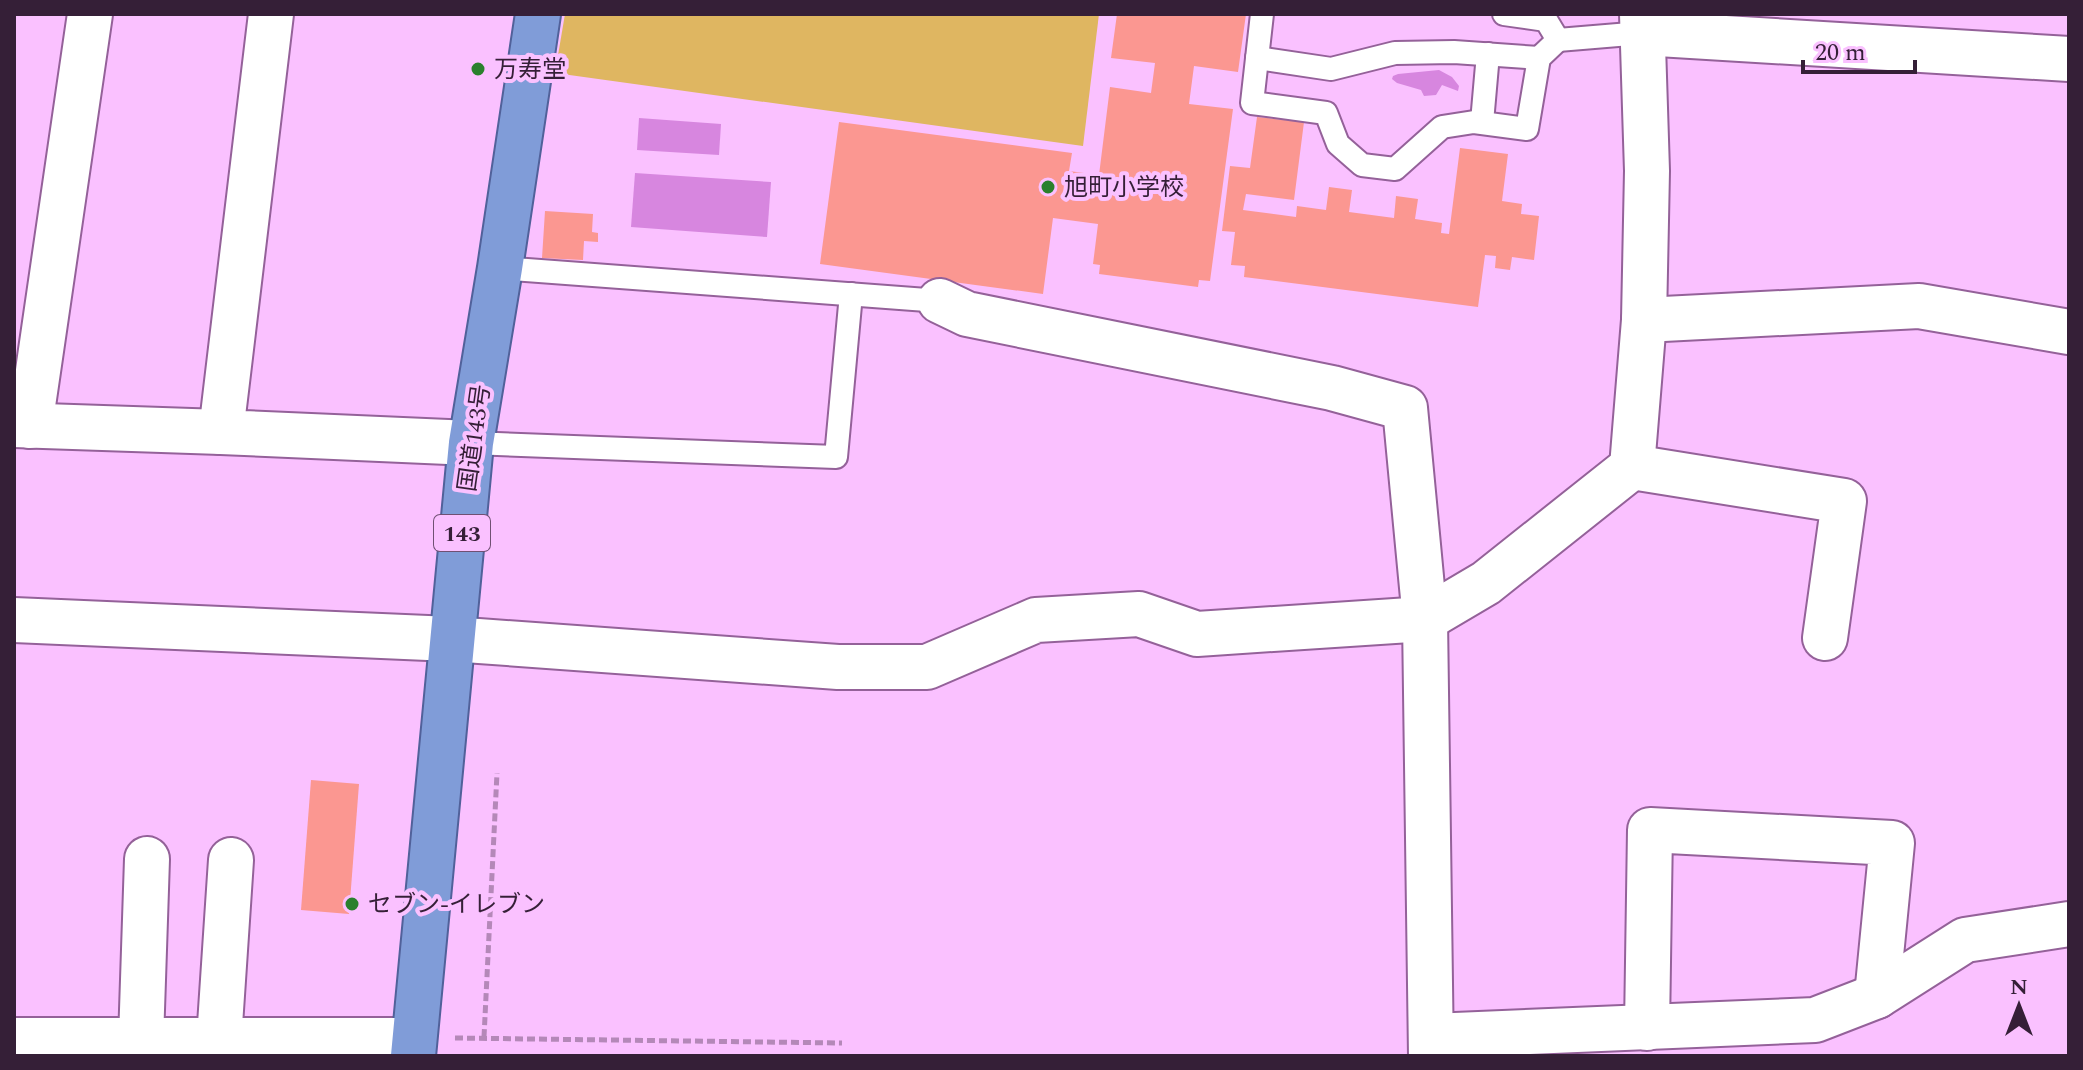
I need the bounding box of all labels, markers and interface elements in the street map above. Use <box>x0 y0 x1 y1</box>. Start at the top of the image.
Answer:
scale bar <box>1803 24 1915 74</box>
text: 20 m <box>1815 35 1866 71</box>
place label: 万寿堂 <box>494 52 566 88</box>
marker: 万寿堂 <box>469 60 487 78</box>
place label: 旭町小学校 <box>1064 170 1184 206</box>
marker: 旭町小学校 <box>1039 178 1057 196</box>
street label: 国道143号 <box>450 382 500 494</box>
road number: 143 <box>434 515 490 551</box>
place label: セブン-イレブン <box>368 887 545 923</box>
marker: セブン-イレブン <box>343 895 361 913</box>
north arrow <box>1979 966 2059 1046</box>
text: N <box>2010 971 2028 1004</box>

